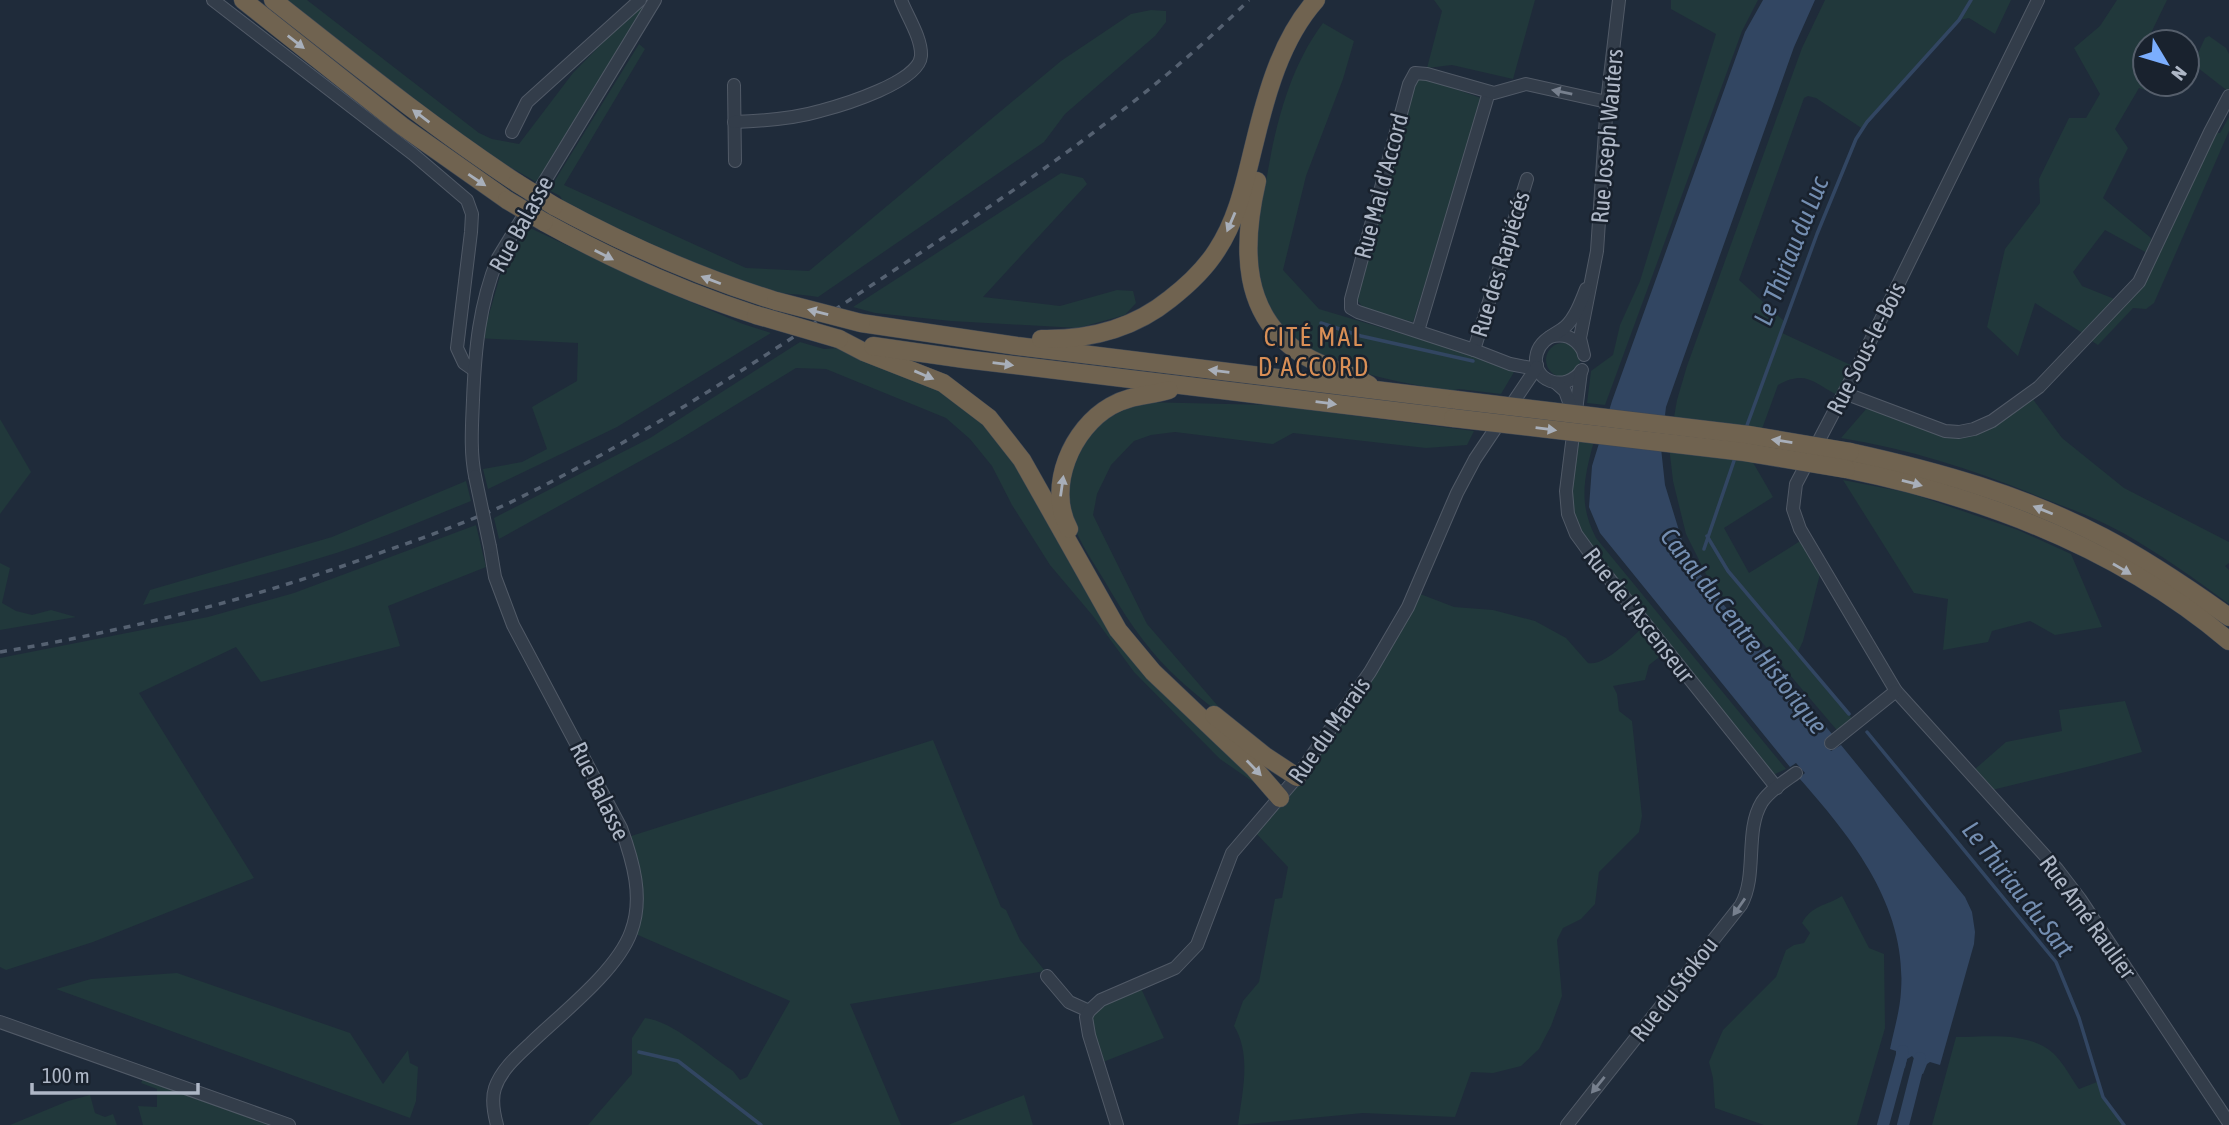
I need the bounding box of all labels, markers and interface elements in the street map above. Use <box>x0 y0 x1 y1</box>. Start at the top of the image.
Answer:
north arrow <box>2131 28 2201 98</box>
one-way arrow <box>287 35 305 50</box>
street label: Rue Joseph Wauters <box>1586 48 1628 224</box>
text: N <box>2167 62 2192 85</box>
one-way arrow <box>1551 87 1573 98</box>
one-way arrow <box>412 109 430 124</box>
street label: Rue Mal d'Accord <box>1349 110 1413 262</box>
street label: Rue Balasse <box>484 171 558 277</box>
water label: Le Thiriau du Luc <box>1748 171 1835 330</box>
one-way arrow <box>468 173 486 187</box>
street label: Rue des Rapiécés <box>1465 188 1535 340</box>
one-way arrow <box>1226 212 1237 233</box>
one-way arrow <box>594 249 614 260</box>
one-way arrow <box>700 274 721 285</box>
street label: Rue Sous-le-Bois <box>1821 277 1911 419</box>
one-way arrow <box>807 306 829 317</box>
district label: CITÉ MAL D'ACCORD <box>1258 322 1370 382</box>
one-way arrow <box>992 359 1014 370</box>
one-way arrow <box>1208 365 1230 376</box>
one-way arrow <box>914 369 935 380</box>
one-way arrow <box>1315 398 1337 409</box>
one-way arrow <box>1535 423 1557 434</box>
one-way arrow <box>1771 435 1793 446</box>
one-way arrow <box>1056 475 1067 497</box>
one-way arrow <box>1902 478 1924 489</box>
one-way arrow <box>2033 504 2054 515</box>
water label: Canal du Centre Historique <box>1654 522 1834 740</box>
street label: Rue de l'Ascenseur <box>1578 542 1700 688</box>
one-way arrow <box>2112 563 2132 575</box>
street label: Rue du Marais <box>1283 672 1375 788</box>
street label: Rue Balasse <box>565 738 635 844</box>
one-way arrow <box>1245 759 1261 776</box>
water label: Le Thiriau du Sart <box>1956 815 2080 963</box>
street label: Rue Amé Raulier <box>2034 850 2142 985</box>
one-way arrow <box>1732 898 1746 916</box>
street label: Rue du Stokou <box>1625 931 1723 1047</box>
scale bar <box>32 1052 198 1096</box>
text: 100 m <box>42 1063 90 1087</box>
one-way arrow <box>1591 1077 1606 1094</box>

